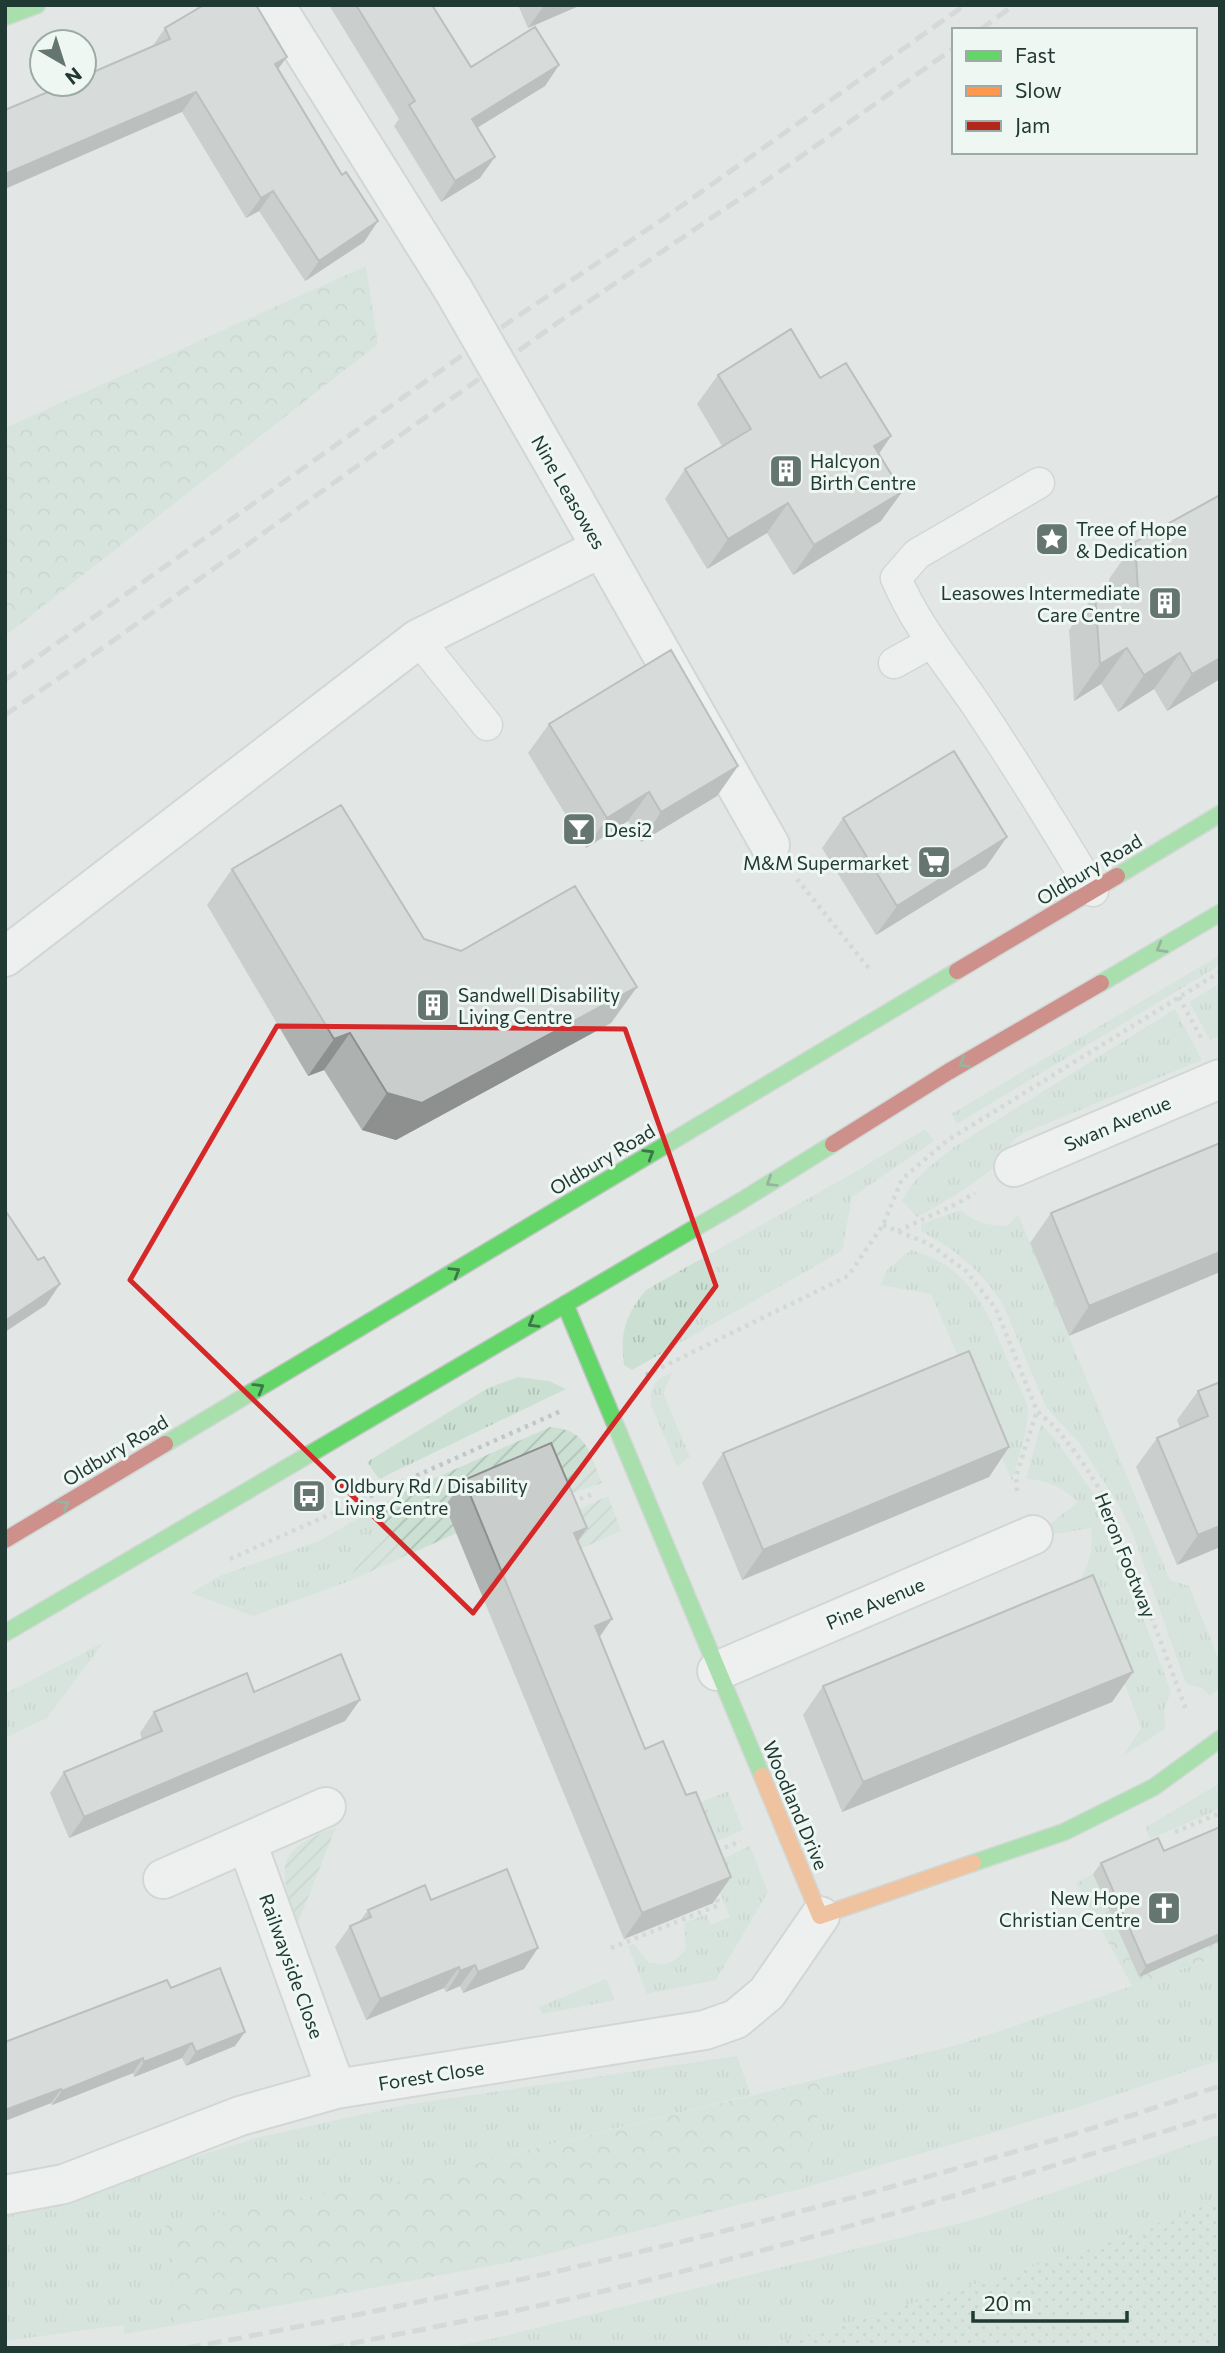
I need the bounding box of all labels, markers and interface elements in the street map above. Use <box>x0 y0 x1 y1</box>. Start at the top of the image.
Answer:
north arrow <box>28 28 98 98</box>
legend <box>952 28 1197 154</box>
text: Fast <box>1015 42 1056 67</box>
text: N <box>61 63 87 90</box>
text: Slow <box>1015 77 1062 102</box>
text: Jam <box>1015 112 1050 137</box>
street label: Nine Leasowes <box>527 431 611 553</box>
place label: Halcyon Birth Centre <box>810 449 916 494</box>
building icon: Halcyon Birth Centre <box>767 452 805 490</box>
place label: Tree of Hope & Dedication <box>1076 517 1188 562</box>
place icon: Tree of Hope & Dedication <box>1033 520 1071 558</box>
place label: Leasowes Intermediate Care Centre <box>941 581 1140 626</box>
building icon: Leasowes Intermediate Care Centre <box>1146 584 1184 622</box>
bar icon: Desi2 <box>560 810 598 848</box>
place label: Desi2 <box>604 818 652 841</box>
street label: Oldbury Road <box>1032 829 1146 909</box>
supermarket icon: M&M Supermarket <box>915 843 953 881</box>
place label: M&M Supermarket <box>743 851 909 874</box>
one-way arrow <box>1155 940 1168 953</box>
place label: Sandwell Disability Living Centre <box>458 983 620 1028</box>
building icon: Sandwell Disability Living Centre <box>414 986 452 1024</box>
one-way arrow <box>959 1054 972 1067</box>
street label: Swan Avenue <box>1060 1090 1174 1156</box>
street label: Oldbury Road <box>545 1119 659 1199</box>
one-way arrow <box>642 1150 655 1163</box>
one-way arrow <box>766 1174 779 1187</box>
one-way arrow <box>447 1267 460 1280</box>
one-way arrow <box>527 1314 540 1327</box>
one-way arrow <box>252 1384 265 1397</box>
street label: Oldbury Road <box>58 1410 172 1490</box>
place label: Oldbury Rd / Disability Living Centre <box>334 1474 528 1519</box>
bus stop icon: Oldbury Rd / Disability Living Centre <box>290 1477 328 1515</box>
street label: Heron Footway <box>1090 1489 1162 1621</box>
one-way arrow <box>56 1500 69 1513</box>
street label: Pine Avenue <box>822 1572 928 1634</box>
street label: Woodland Drive <box>758 1737 834 1873</box>
place label: New Hope Christian Centre <box>999 1886 1140 1931</box>
church icon: New Hope Christian Centre <box>1145 1889 1183 1927</box>
street label: Railwayside Close <box>255 1890 329 2042</box>
street label: Forest Close <box>376 2055 486 2095</box>
scale bar <box>973 2280 1127 2324</box>
text: 20 m <box>984 2290 1032 2315</box>

